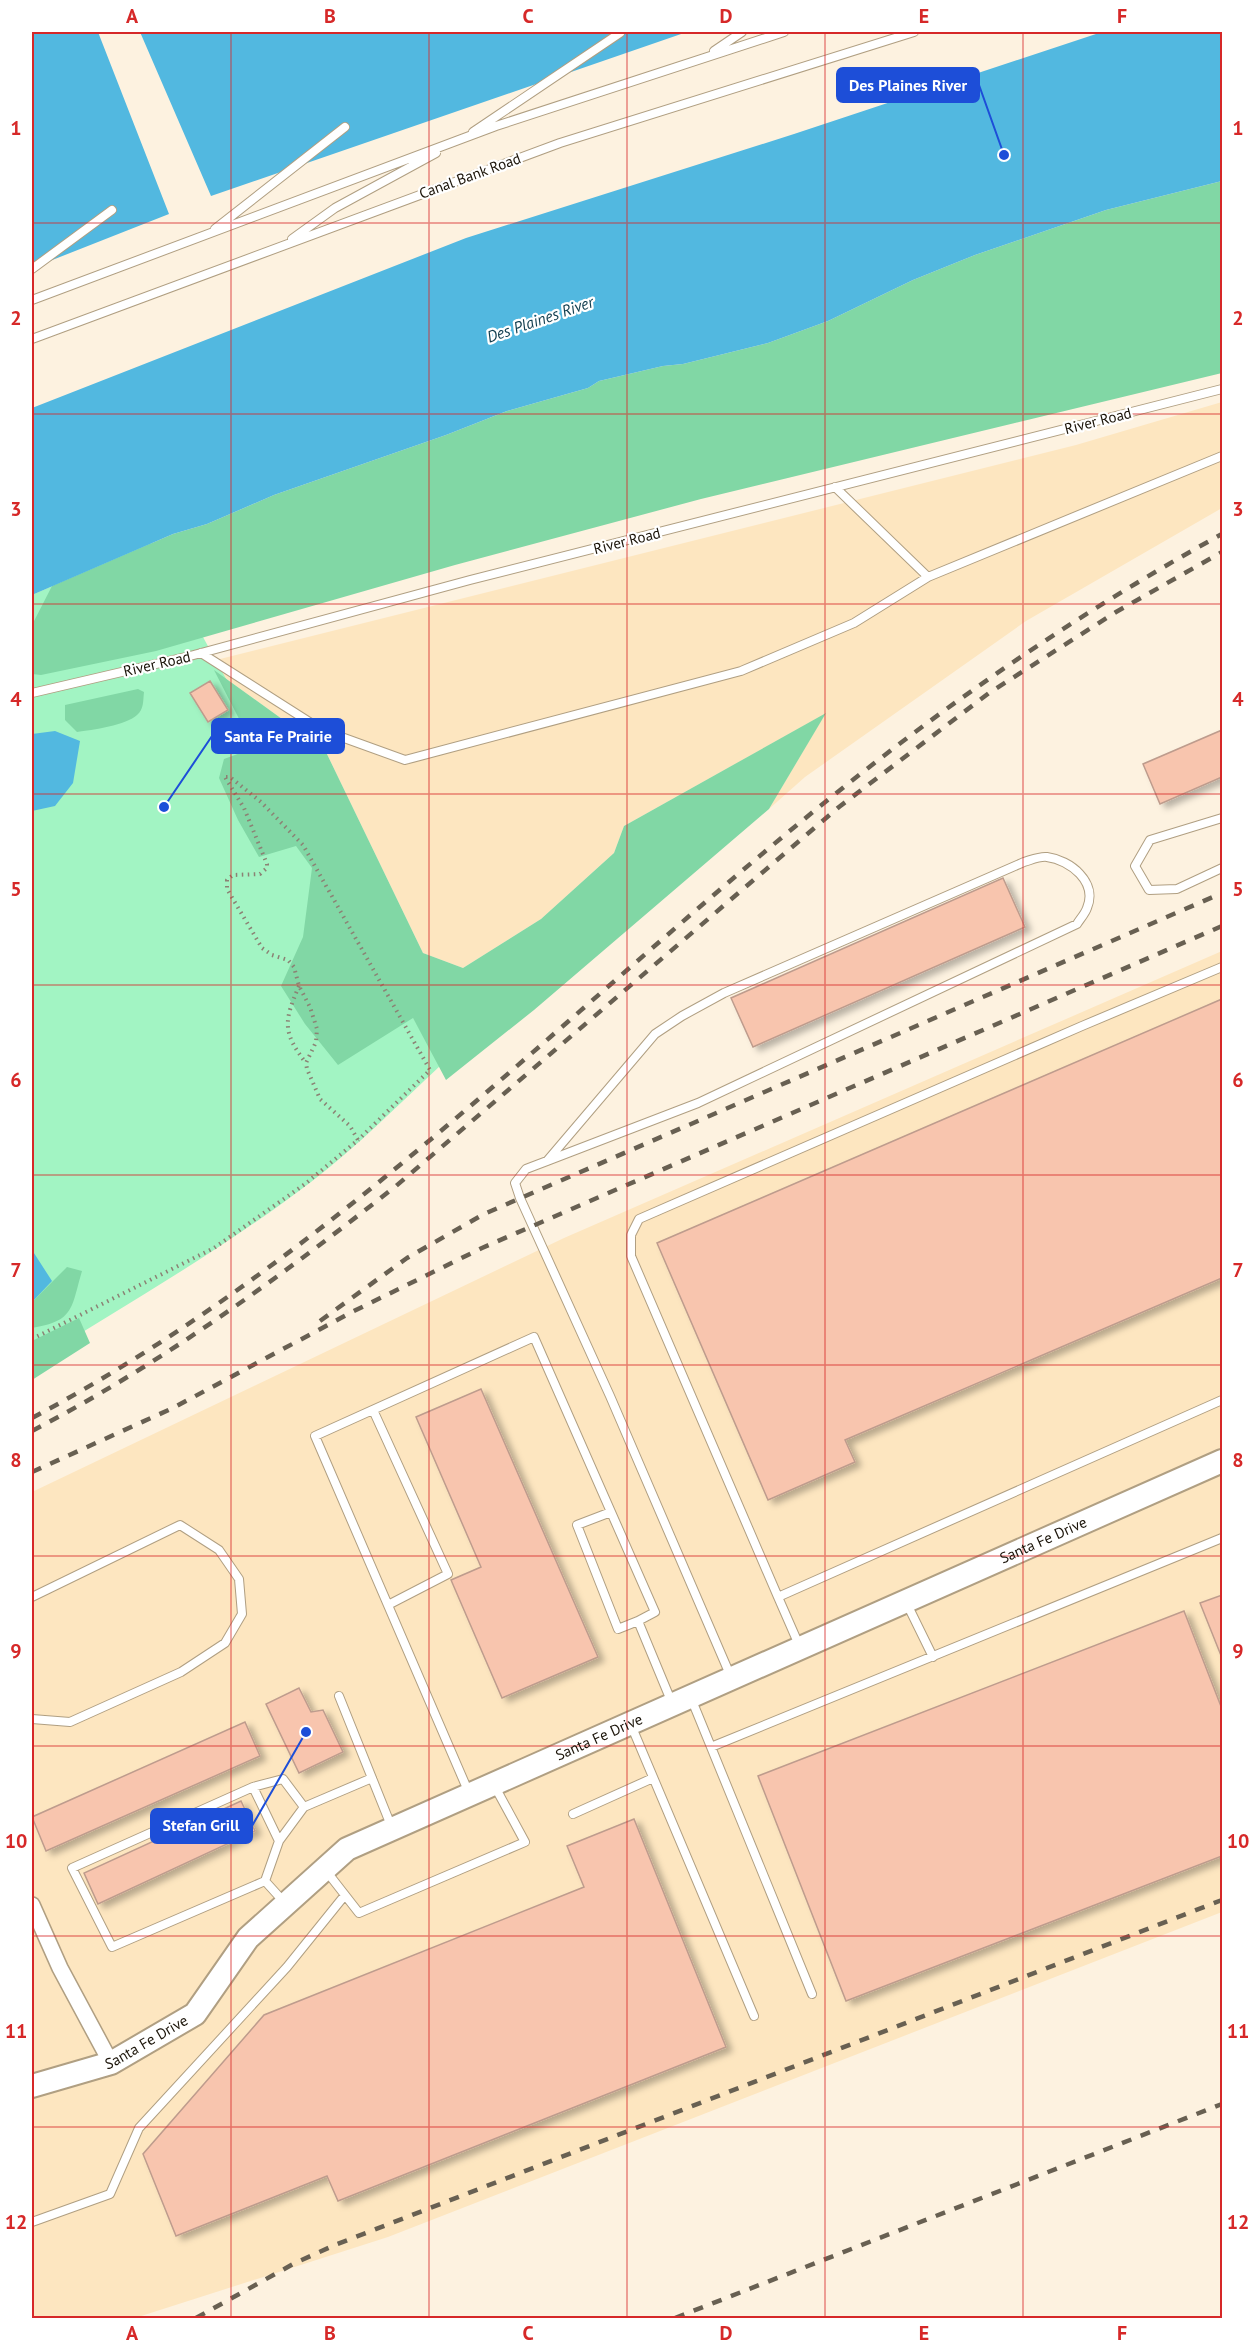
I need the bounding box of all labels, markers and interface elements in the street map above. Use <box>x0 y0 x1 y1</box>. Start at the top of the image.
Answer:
text: A <box>126 3 139 29</box>
text: B <box>324 3 336 29</box>
text: C <box>522 3 534 29</box>
text: D <box>720 3 733 29</box>
text: E <box>919 3 929 29</box>
text: F <box>1117 3 1127 29</box>
callout: Des Plaines River <box>837 68 979 102</box>
text: Des Plaines River <box>849 75 967 95</box>
text: 1 <box>10 115 22 141</box>
text: 1 <box>1232 115 1244 141</box>
street label: Canal Bank Road <box>416 148 523 203</box>
water label: Des Plaines River <box>484 291 598 347</box>
text: 2 <box>10 305 22 331</box>
text: 2 <box>1232 305 1244 331</box>
street label: River Road <box>1062 403 1133 438</box>
text: 3 <box>10 496 22 522</box>
text: 3 <box>1232 496 1244 522</box>
street label: River Road <box>591 523 662 558</box>
street label: River Road <box>121 647 192 680</box>
text: 4 <box>10 686 22 712</box>
text: 4 <box>1232 686 1244 712</box>
callout: Santa Fe Prairie <box>212 719 344 753</box>
text: Santa Fe Prairie <box>224 726 332 746</box>
text: 5 <box>10 876 22 902</box>
text: 5 <box>1232 876 1244 902</box>
text: 6 <box>10 1067 22 1093</box>
text: 6 <box>1232 1067 1244 1093</box>
text: 7 <box>10 1257 22 1283</box>
text: 7 <box>1232 1257 1244 1283</box>
text: 8 <box>10 1447 22 1473</box>
text: 8 <box>1232 1447 1244 1473</box>
street label: Santa Fe Drive <box>997 1512 1090 1567</box>
text: 9 <box>10 1638 22 1664</box>
text: 9 <box>1232 1638 1244 1664</box>
street label: Santa Fe Drive <box>552 1709 645 1764</box>
callout: Stefan Grill <box>151 1809 252 1843</box>
text: Stefan Grill <box>163 1815 240 1835</box>
text: 10 <box>5 1828 27 1854</box>
text: 10 <box>1227 1828 1249 1854</box>
street label: Santa Fe Drive <box>103 2010 191 2073</box>
text: 11 <box>5 2018 27 2044</box>
text: 11 <box>1227 2018 1249 2044</box>
text: 12 <box>5 2209 27 2235</box>
text: 12 <box>1227 2209 1249 2235</box>
text: A <box>126 2320 139 2346</box>
text: B <box>324 2320 336 2346</box>
text: C <box>522 2320 534 2346</box>
text: D <box>720 2320 733 2346</box>
text: E <box>919 2320 929 2346</box>
text: F <box>1117 2320 1127 2346</box>

